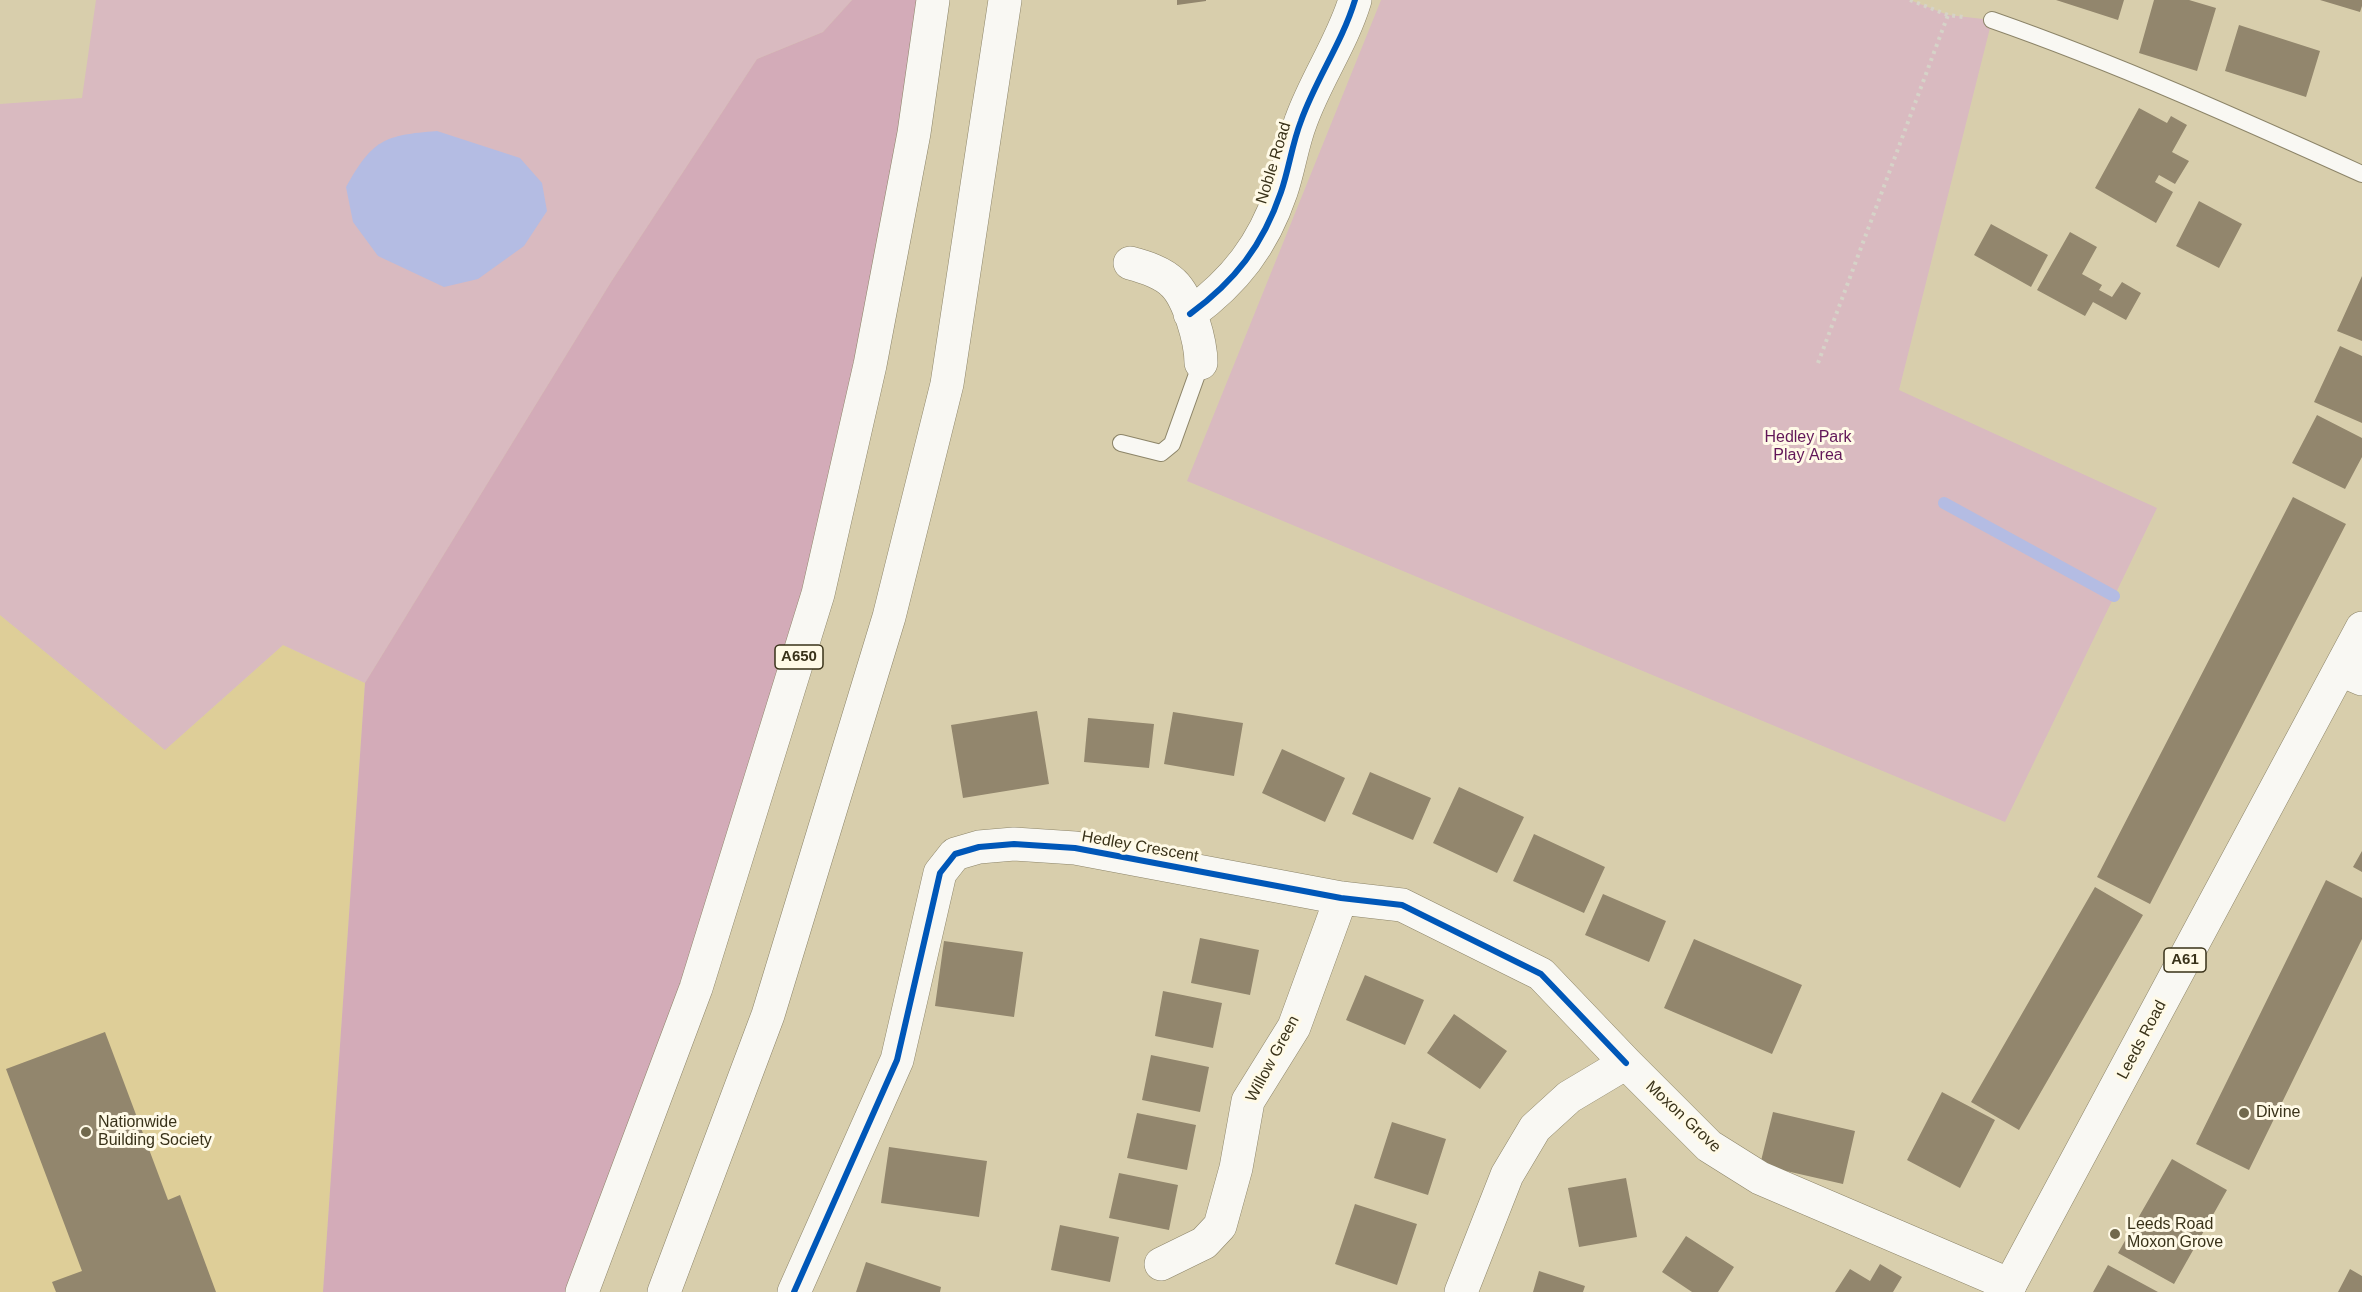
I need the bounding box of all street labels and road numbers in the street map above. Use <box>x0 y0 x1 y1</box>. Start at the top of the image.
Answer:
street label: Noble Road <box>1252 120 1296 206</box>
road number: A650 <box>775 645 823 669</box>
street label: Hedley Crescent <box>1080 827 1200 867</box>
road number: A61 <box>2164 948 2206 972</box>
street label: Leeds Road <box>2113 997 2171 1083</box>
street label: Willow Green <box>1242 1012 1304 1106</box>
street label: Moxon Grove <box>1641 1077 1725 1157</box>

